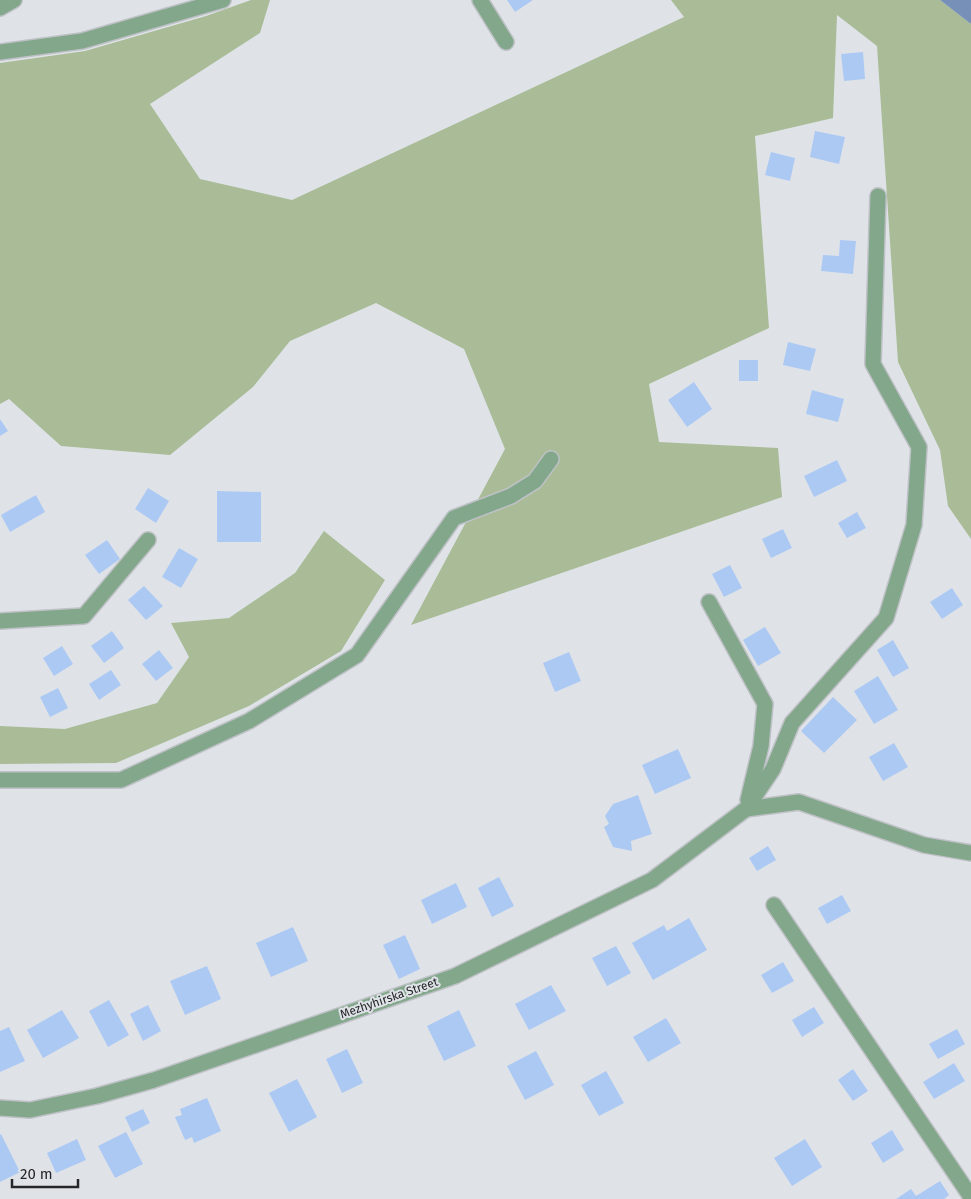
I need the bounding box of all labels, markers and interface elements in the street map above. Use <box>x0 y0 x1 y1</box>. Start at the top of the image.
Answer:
street label: Mezhyhirska Street <box>338 974 440 1021</box>
scale bar <box>12 1156 79 1188</box>
text: 20 m <box>20 1165 53 1183</box>

